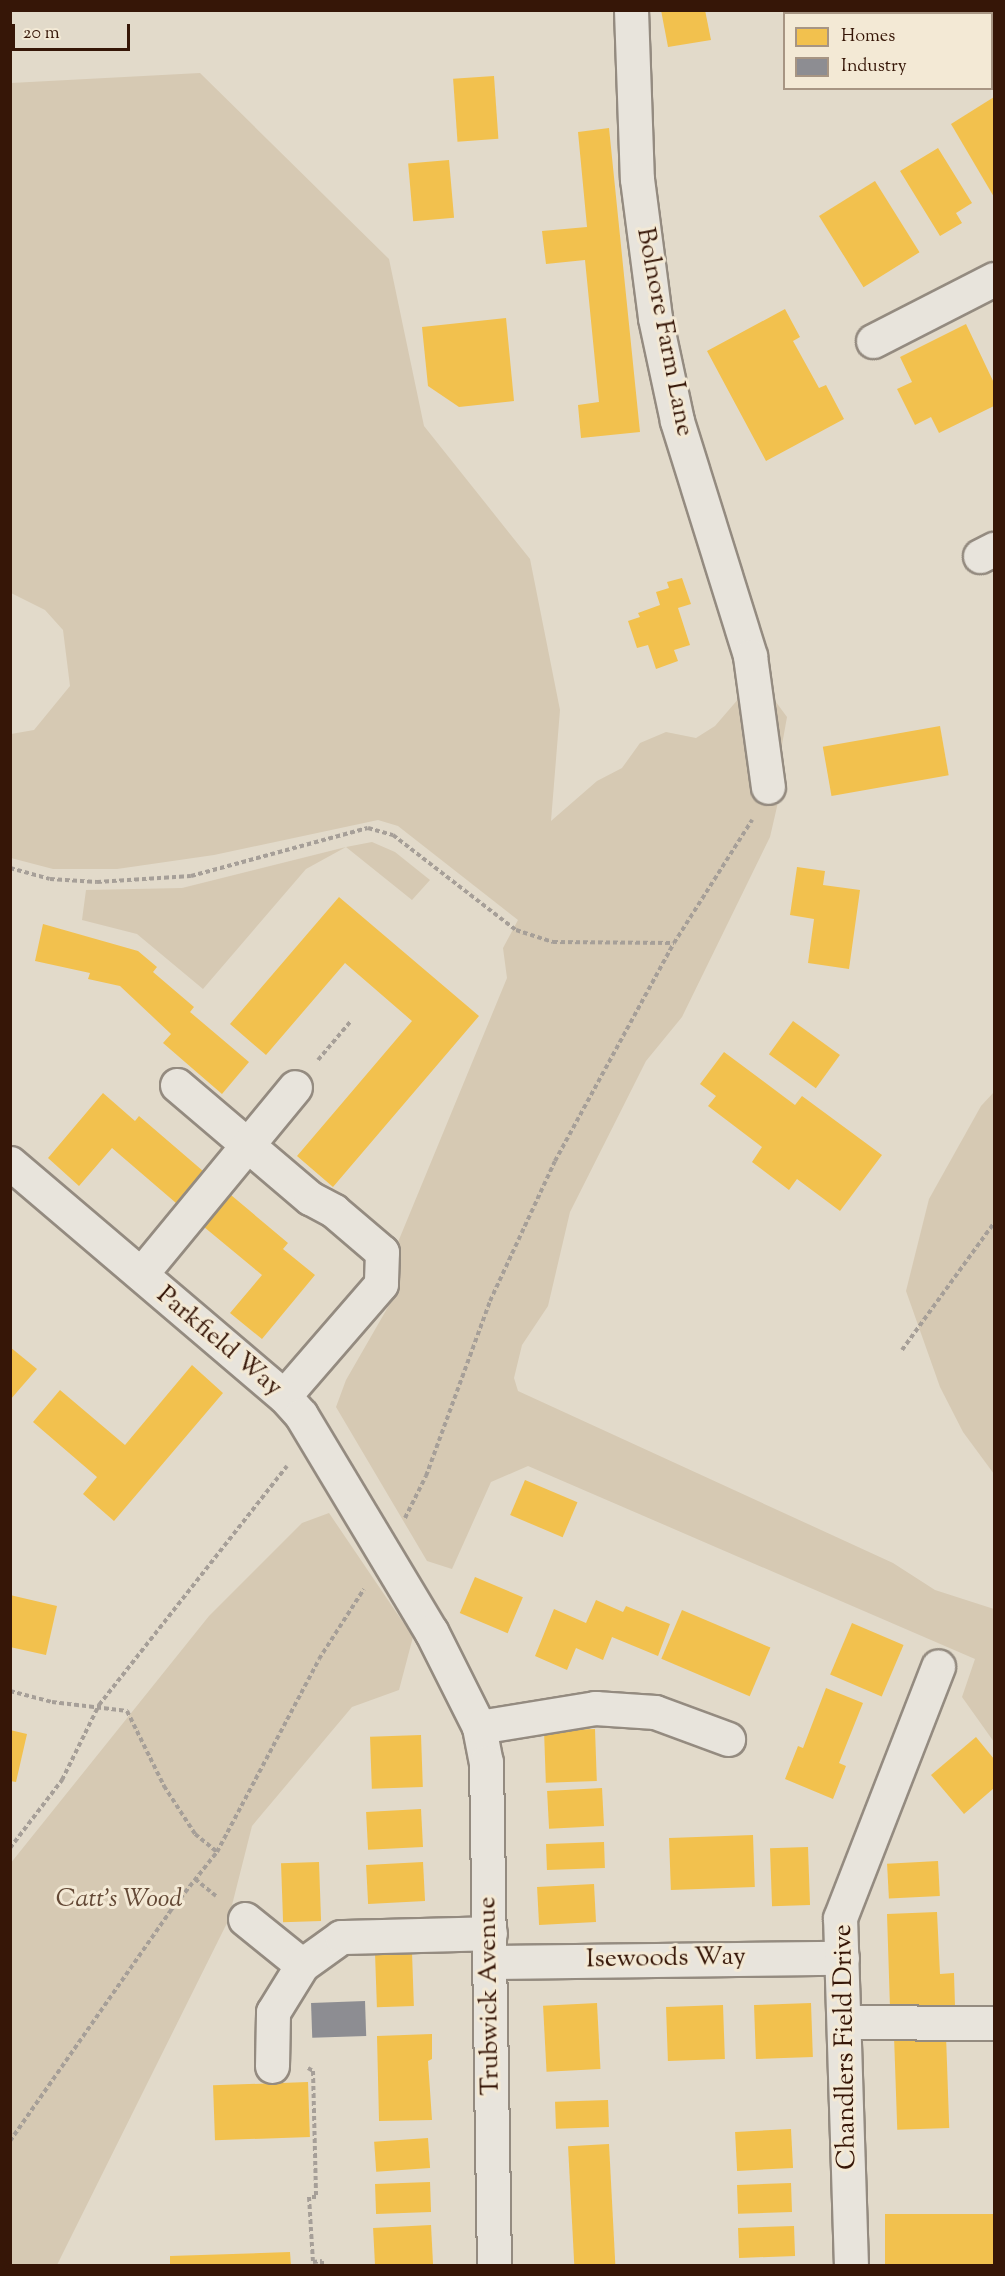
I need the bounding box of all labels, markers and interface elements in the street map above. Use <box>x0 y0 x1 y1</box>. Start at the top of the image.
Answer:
scale bar <box>15 12 134 50</box>
legend <box>783 12 993 90</box>
text: 20 m <box>23 21 60 47</box>
text: Homes <box>841 24 895 50</box>
text: Industry <box>841 54 907 80</box>
street label: Bolnore Farm Lane <box>628 225 700 439</box>
street label: Parkfield Way <box>150 1280 288 1404</box>
park label: Catt's Wood <box>56 1884 182 1916</box>
street label: Trubwick Avenue <box>473 1896 507 2096</box>
street label: Chandlers Field Drive <box>828 1924 864 2170</box>
street label: Isewoods Way <box>586 1942 746 1976</box>

